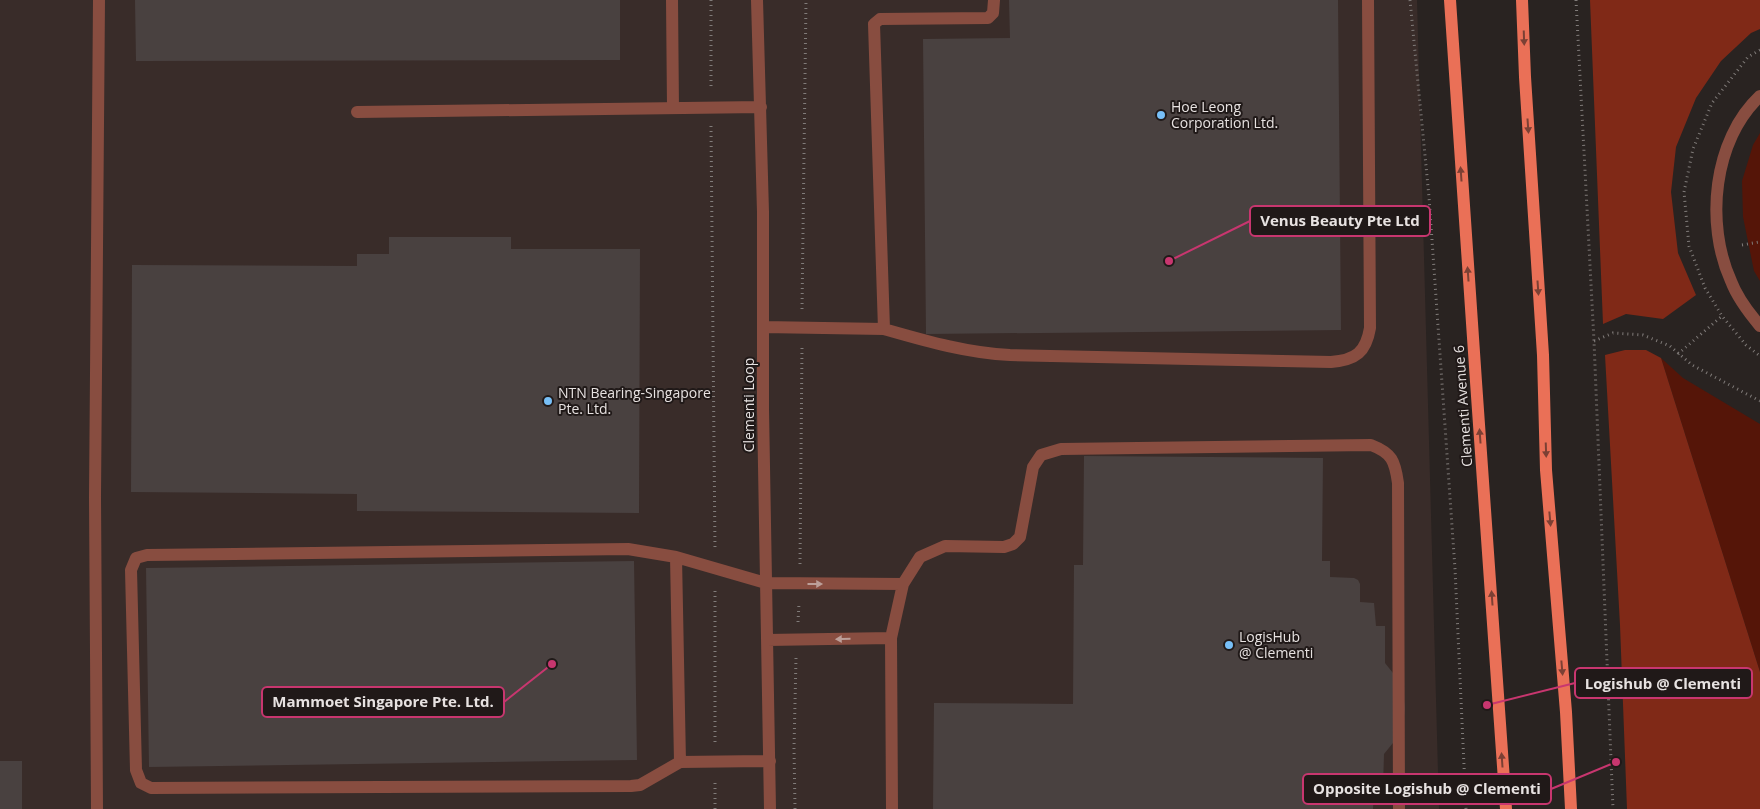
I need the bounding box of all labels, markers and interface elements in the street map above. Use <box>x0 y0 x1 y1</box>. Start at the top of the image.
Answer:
one-way arrow <box>1520 31 1528 47</box>
place label: Hoe Leong Corporation Ltd. <box>1171 97 1278 132</box>
marker: Hoe Leong Corporation Ltd. <box>1155 109 1167 121</box>
one-way arrow <box>1524 118 1532 134</box>
one-way arrow <box>1456 166 1464 182</box>
callout: Venus Beauty Pte Ltd <box>1250 206 1430 236</box>
text: Venus Beauty Pte Ltd <box>1260 210 1420 230</box>
one-way arrow <box>1463 266 1471 282</box>
one-way arrow <box>1535 280 1543 296</box>
street label: Clementi Avenue 6 <box>1449 344 1476 468</box>
street label: Clementi Loop <box>739 358 758 452</box>
place label: NTN Bearing-Singapore Pte. Ltd. <box>558 383 711 418</box>
marker: NTN Bearing-Singapore Pte. Ltd. <box>542 395 554 407</box>
one-way arrow <box>1476 428 1484 444</box>
one-way arrow <box>1542 442 1550 458</box>
one-way arrow <box>1547 511 1555 527</box>
one-way arrow <box>807 580 823 588</box>
one-way arrow <box>1487 590 1495 606</box>
place label: LogisHub @ Clementi <box>1239 627 1313 662</box>
one-way arrow <box>834 635 850 643</box>
marker: LogisHub @ Clementi <box>1223 639 1235 651</box>
one-way arrow <box>1559 661 1567 677</box>
callout: Logishub @ Clementi <box>1575 668 1752 698</box>
text: Logishub @ Clementi <box>1585 673 1741 693</box>
callout: Mammoet Singapore Pte. Ltd. <box>262 687 504 717</box>
text: Mammoet Singapore Pte. Ltd. <box>272 691 494 711</box>
one-way arrow <box>1498 752 1506 768</box>
callout: Opposite Logishub @ Clementi <box>1303 774 1551 804</box>
text: Opposite Logishub @ Clementi <box>1313 778 1541 798</box>

